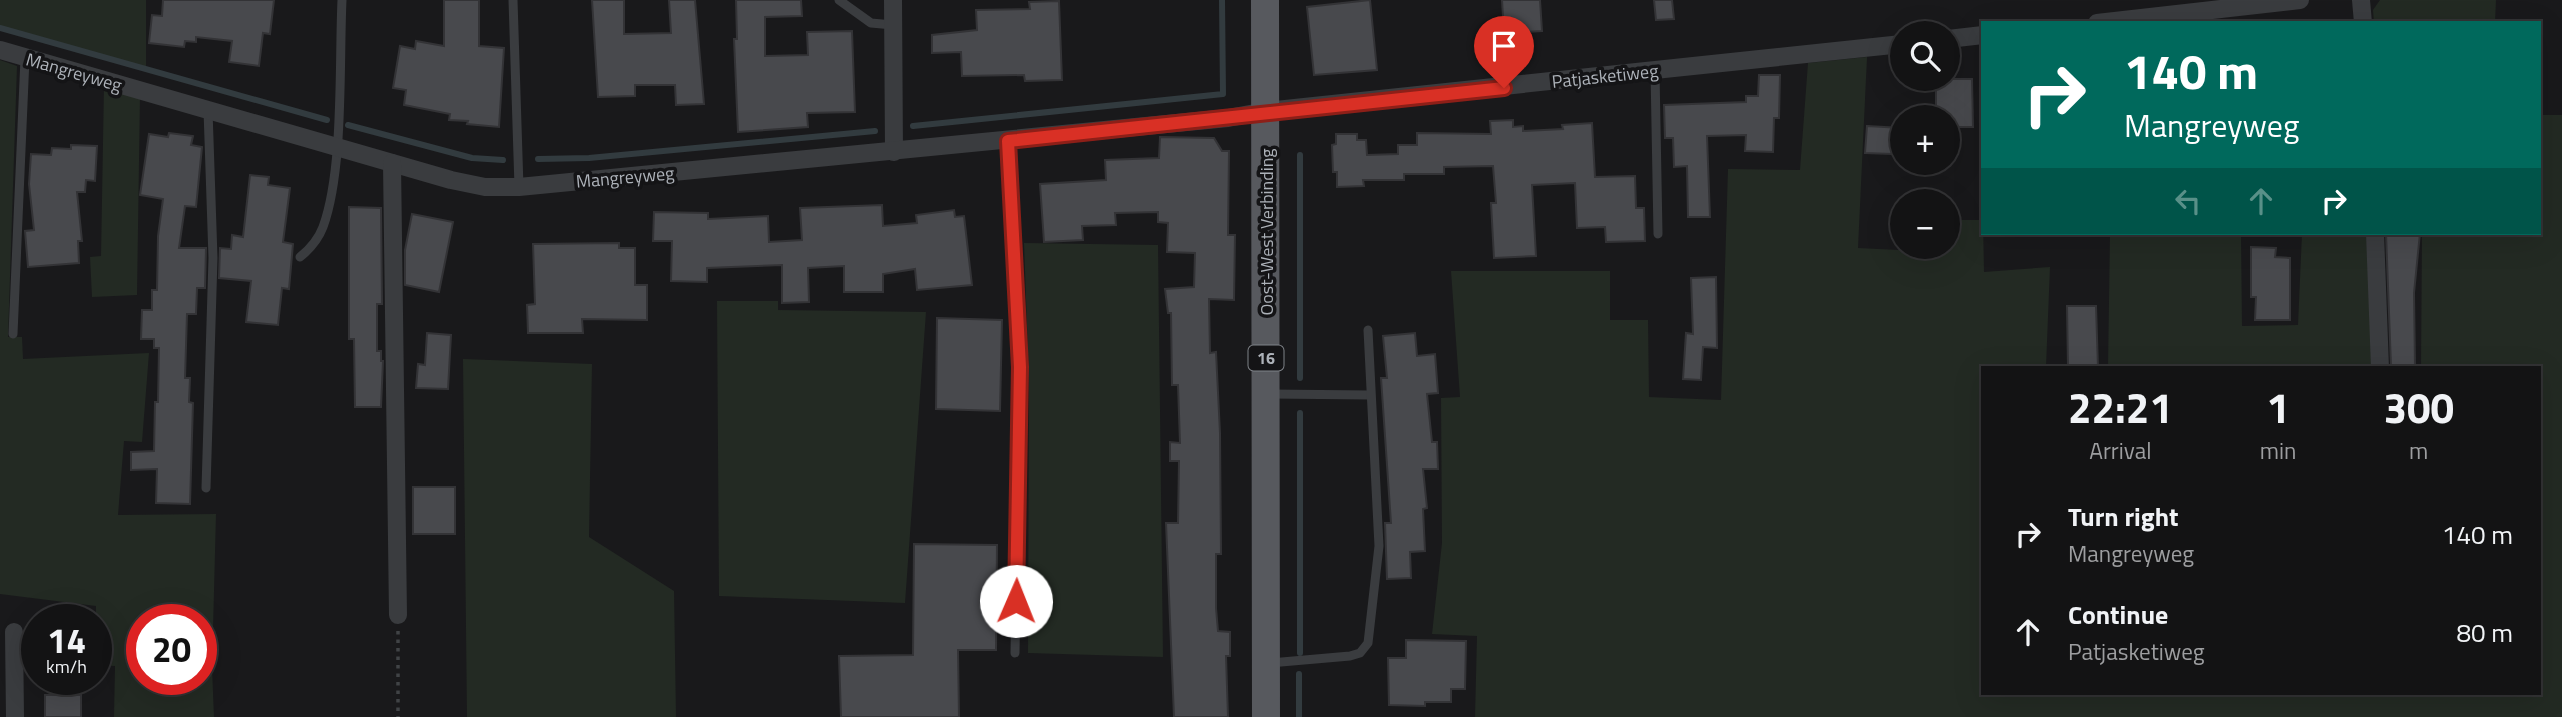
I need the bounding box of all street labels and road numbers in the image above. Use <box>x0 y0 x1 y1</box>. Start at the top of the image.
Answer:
street label: Mangreyweg <box>23 45 125 99</box>
street label: Patjasketiweg <box>1550 57 1660 95</box>
street label: Oost-West Verbinding <box>1253 148 1280 316</box>
street label: Mangreyweg <box>575 159 675 195</box>
road number: 16 <box>1248 346 1284 370</box>

